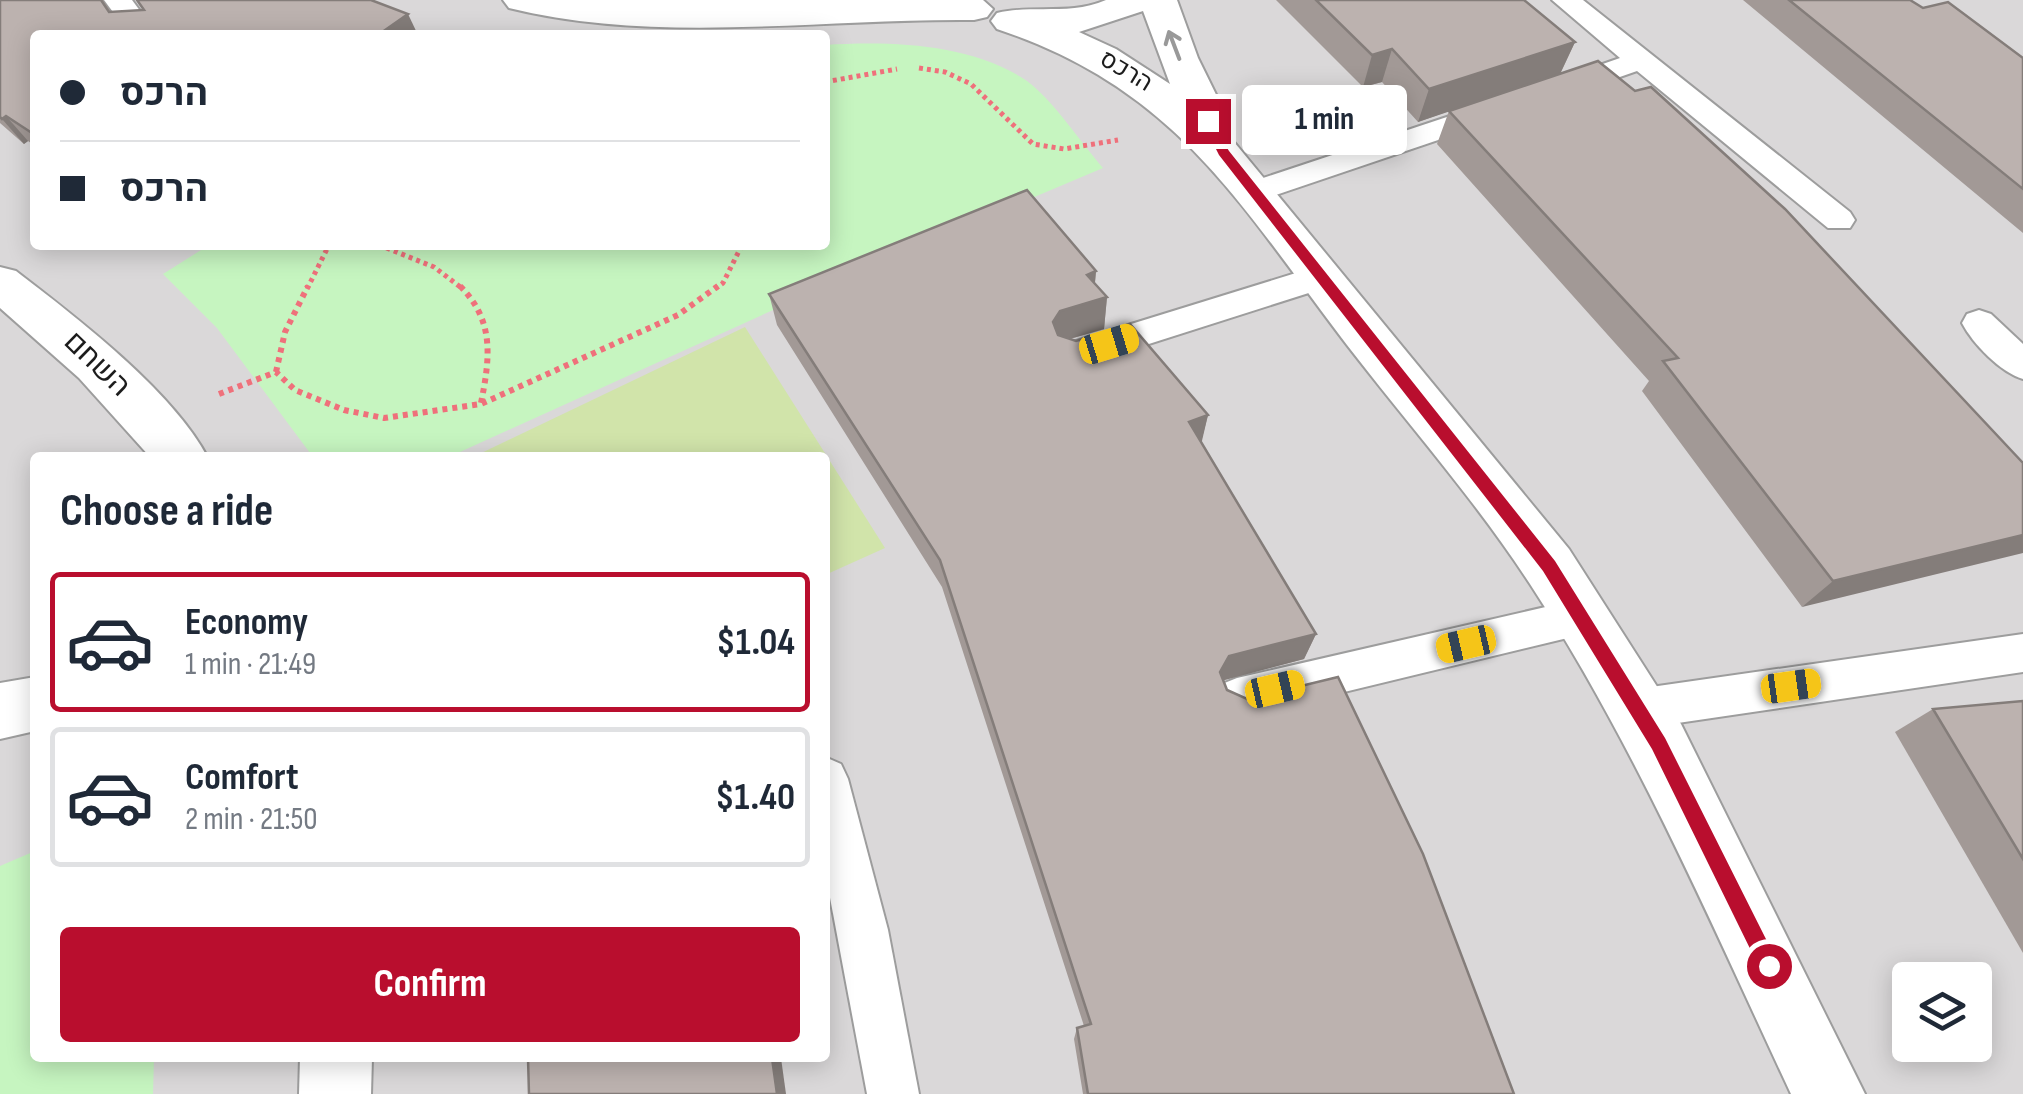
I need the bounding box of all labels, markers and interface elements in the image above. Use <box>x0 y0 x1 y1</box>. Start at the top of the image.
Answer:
one-way arrow <box>1163 31 1181 61</box>
street label: הרכס <box>1094 43 1158 99</box>
text: הרכס <box>120 71 208 116</box>
callout: 1 min <box>1243 86 1408 156</box>
route end <box>1186 99 1231 144</box>
text: 1 min <box>1295 100 1354 139</box>
text: הרכס <box>120 167 208 212</box>
car <box>1076 321 1142 367</box>
street label: השחם <box>56 324 138 404</box>
text: Choose a ride <box>60 484 273 539</box>
icon: car <box>65 597 155 687</box>
text: Economy <box>185 600 308 645</box>
text: $1.04 <box>716 620 795 665</box>
car <box>1433 623 1499 665</box>
text: 1 min · 21:49 <box>185 645 316 684</box>
car <box>1759 667 1823 705</box>
car <box>1242 668 1308 710</box>
icon: car <box>65 752 155 842</box>
text: Comfort <box>185 755 299 800</box>
text: $1.40 <box>715 775 795 820</box>
text: 2 min · 21:50 <box>185 800 318 839</box>
button: Confirm <box>60 927 800 1042</box>
route start <box>1747 944 1792 989</box>
map controls <box>1892 962 1992 1062</box>
button: layers <box>1892 962 1992 1062</box>

